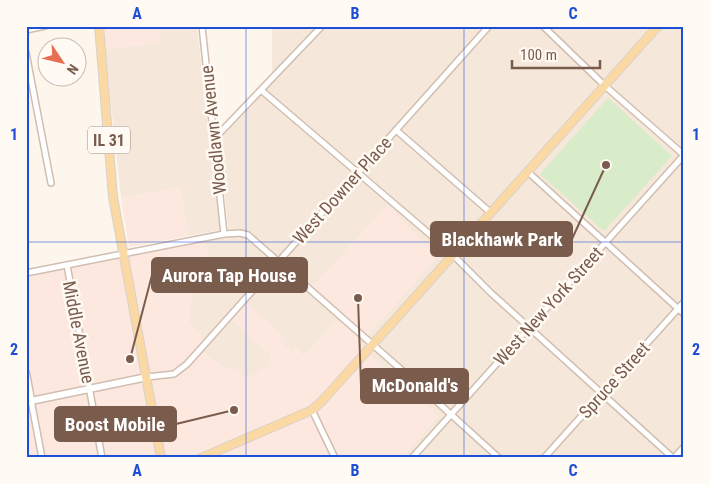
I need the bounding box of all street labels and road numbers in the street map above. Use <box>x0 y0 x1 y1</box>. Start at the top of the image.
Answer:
street label: Woodlawn Avenue <box>196 64 230 196</box>
road number: IL 31 <box>88 126 130 154</box>
street label: West Downer Place <box>288 132 396 248</box>
street label: West New York Street <box>489 242 607 370</box>
street label: Middle Avenue <box>59 279 99 385</box>
street label: Spruce Street <box>574 338 654 422</box>

